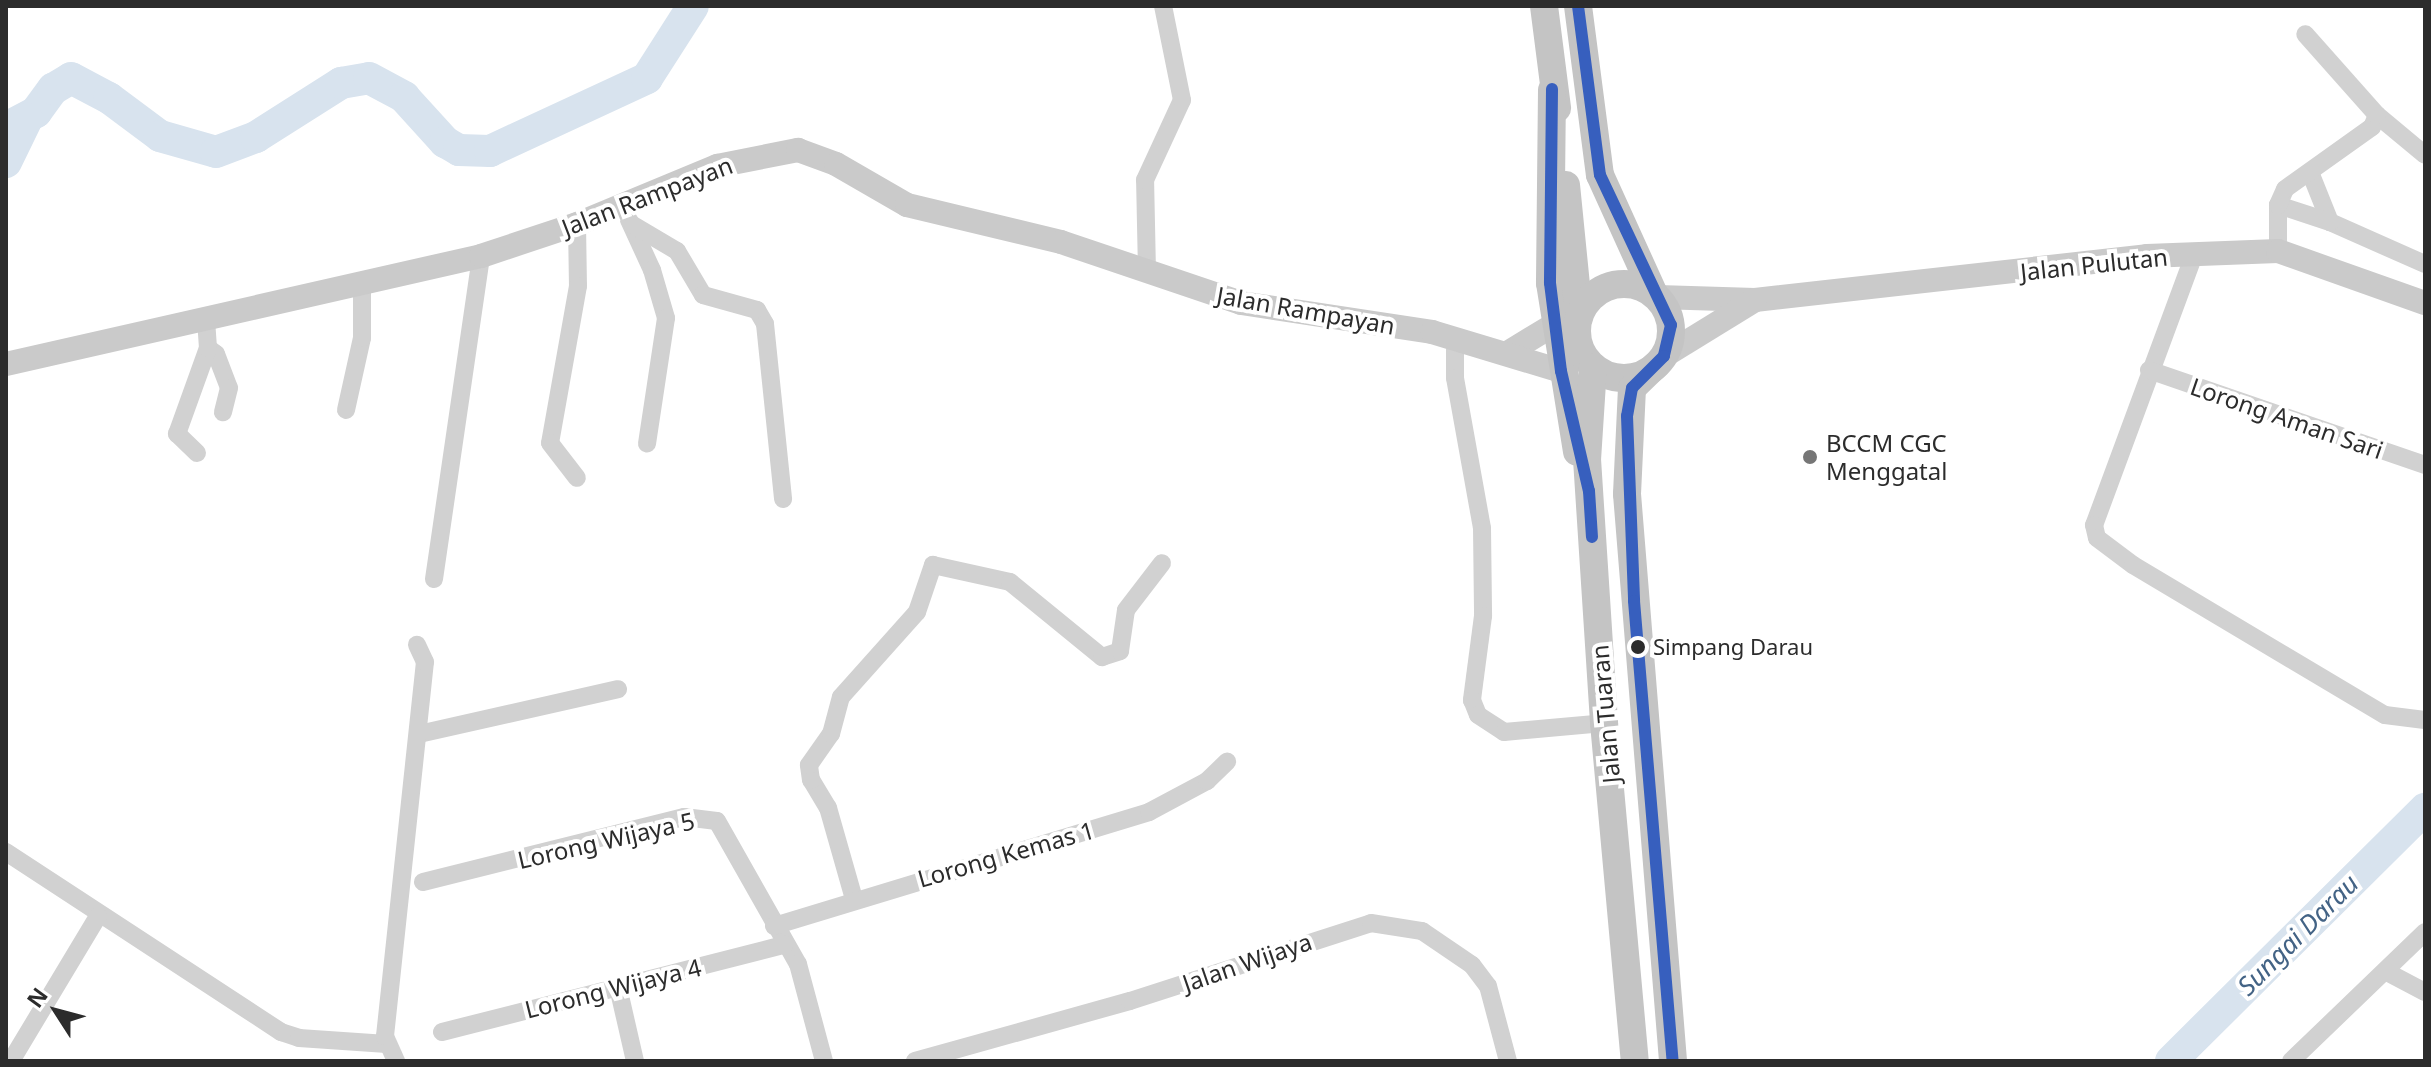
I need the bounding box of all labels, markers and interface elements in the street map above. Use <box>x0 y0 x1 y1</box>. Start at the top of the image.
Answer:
street label: Jalan Rampayan <box>558 150 736 242</box>
street label: Jalan Pulutan <box>2019 242 2169 286</box>
street label: Jalan Rampayan <box>1215 280 1397 340</box>
street label: Lorong Aman Sari <box>2187 372 2387 464</box>
place label: BCCM CGC Menggatal <box>1826 429 1947 485</box>
marker: BCCM CGC Menggatal <box>1801 448 1819 466</box>
place label: Simpang Darau <box>1653 634 1813 660</box>
marker: Simpang Darau <box>1630 639 1646 655</box>
street label: Jalan Tuaran <box>1585 644 1625 784</box>
street label: Lorong Wijaya 5 <box>515 806 697 874</box>
street label: Lorong Kemas 1 <box>914 815 1098 893</box>
water label: Sungai Darau <box>2231 868 2365 1002</box>
street label: Jalan Wijaya <box>1179 926 1315 998</box>
street label: Lorong Wijaya 4 <box>522 952 704 1024</box>
north arrow <box>16 971 96 1051</box>
text: N <box>19 981 54 1013</box>

